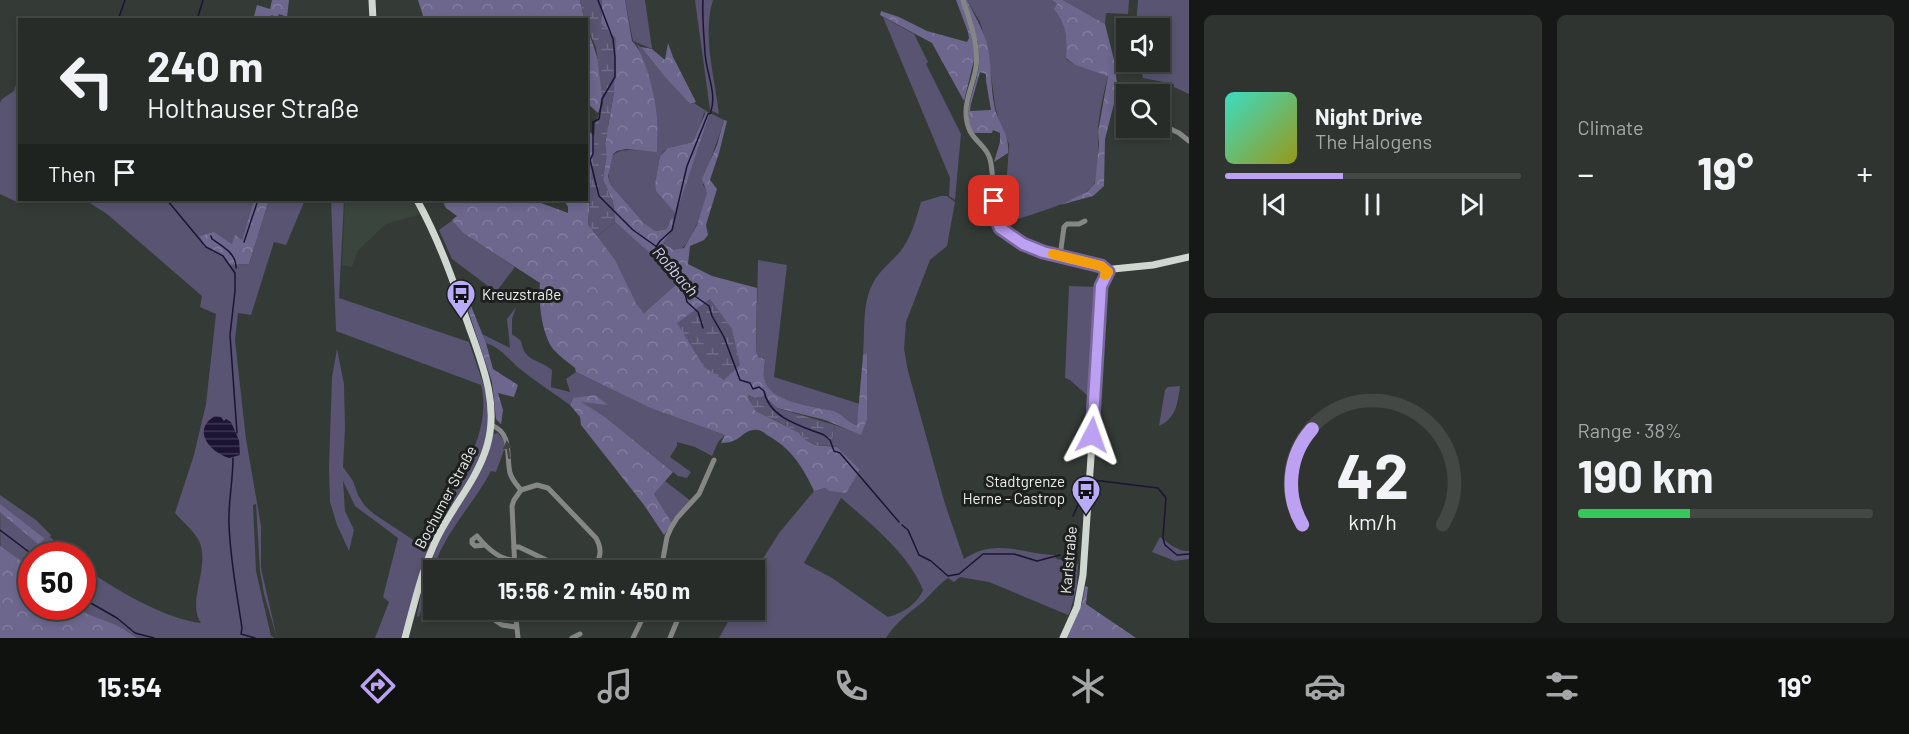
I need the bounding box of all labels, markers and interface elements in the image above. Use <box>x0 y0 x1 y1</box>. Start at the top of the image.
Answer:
map controls <box>1116 18 1170 138</box>
button: sound <box>1116 18 1170 72</box>
text: 240 m <box>147 40 263 90</box>
icon: left <box>48 42 126 120</box>
button: search <box>1116 84 1170 138</box>
text: Holthauser Straße <box>147 91 359 123</box>
text: Night Drive <box>1315 103 1423 129</box>
text: Climate <box>1578 115 1644 139</box>
text: The Halogens <box>1315 129 1432 153</box>
text: 19° <box>1697 145 1754 199</box>
text: − <box>1578 153 1594 193</box>
text: + <box>1857 153 1873 193</box>
icon: arrive <box>108 156 141 189</box>
text: Then <box>48 160 96 186</box>
pin <box>968 175 1019 226</box>
icon: arrive <box>977 184 1010 217</box>
icon: previous <box>1258 188 1291 221</box>
icon: pause <box>1356 188 1389 221</box>
icon: next <box>1455 188 1488 221</box>
water label: Roßbach <box>649 242 703 300</box>
bus stop icon: Kreuzstraße <box>445 278 477 320</box>
place label: Kreuzstraße <box>482 285 561 303</box>
position arrow <box>1060 403 1124 467</box>
text: Range · 38% <box>1578 418 1682 442</box>
text: 42 <box>1336 437 1409 511</box>
one-way arrow <box>503 440 512 459</box>
street label: Bochumer Straße <box>410 442 480 552</box>
text: 190 km <box>1578 448 1714 502</box>
place label: Stadtgrenze Herne - Castrop <box>963 472 1065 507</box>
bus stop icon: Stadtgrenze Herne - Castrop <box>1070 474 1102 516</box>
text: km/h <box>1348 509 1397 534</box>
street label: Karlstraße <box>1056 525 1080 595</box>
speed limit sign: 50 <box>18 542 96 620</box>
text: 15:56 · 2 min · 450 m <box>498 577 690 603</box>
icon: directions <box>357 665 399 707</box>
icon: music <box>594 665 636 707</box>
icon: phone <box>830 665 872 707</box>
icon: climate <box>1067 665 1109 707</box>
icon: car <box>1304 665 1346 707</box>
icon: filters <box>1541 665 1583 707</box>
text: 15:54 <box>97 670 162 702</box>
text: 19° <box>1777 670 1812 702</box>

